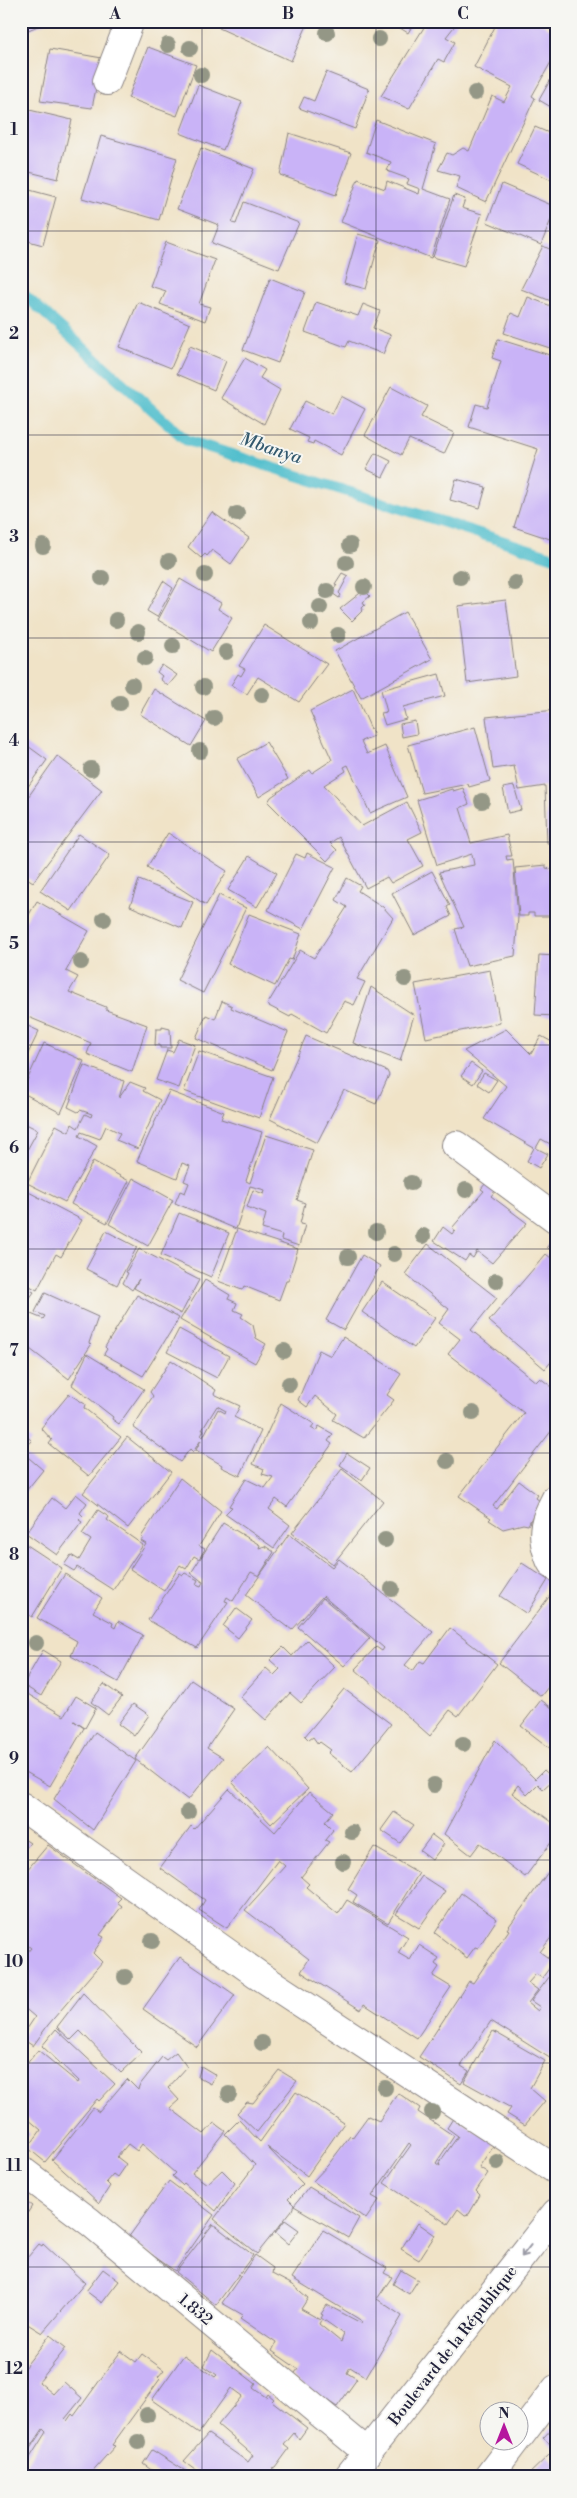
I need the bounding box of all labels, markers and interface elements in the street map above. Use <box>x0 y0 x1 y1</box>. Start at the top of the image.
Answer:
text: A <box>108 4 121 24</box>
text: B <box>282 4 294 24</box>
text: C <box>457 4 469 24</box>
text: 1 <box>10 120 18 140</box>
text: 2 <box>9 324 19 344</box>
water label: Mbanya <box>237 428 306 470</box>
text: 3 <box>9 527 19 547</box>
text: 4 <box>9 731 20 751</box>
text: 5 <box>9 934 19 954</box>
text: 6 <box>9 1138 19 1158</box>
text: 7 <box>9 1341 19 1361</box>
text: 8 <box>9 1545 19 1565</box>
text: 9 <box>9 1749 19 1769</box>
text: 10 <box>5 1952 23 1972</box>
text: 11 <box>6 2156 22 2176</box>
one-way arrow <box>520 2244 531 2257</box>
street label: Boulevard de la République <box>384 2262 521 2430</box>
street label: 1.832 <box>174 2290 217 2330</box>
text: 12 <box>5 2359 23 2379</box>
north arrow <box>480 2400 530 2450</box>
text: N <box>498 2405 510 2423</box>

